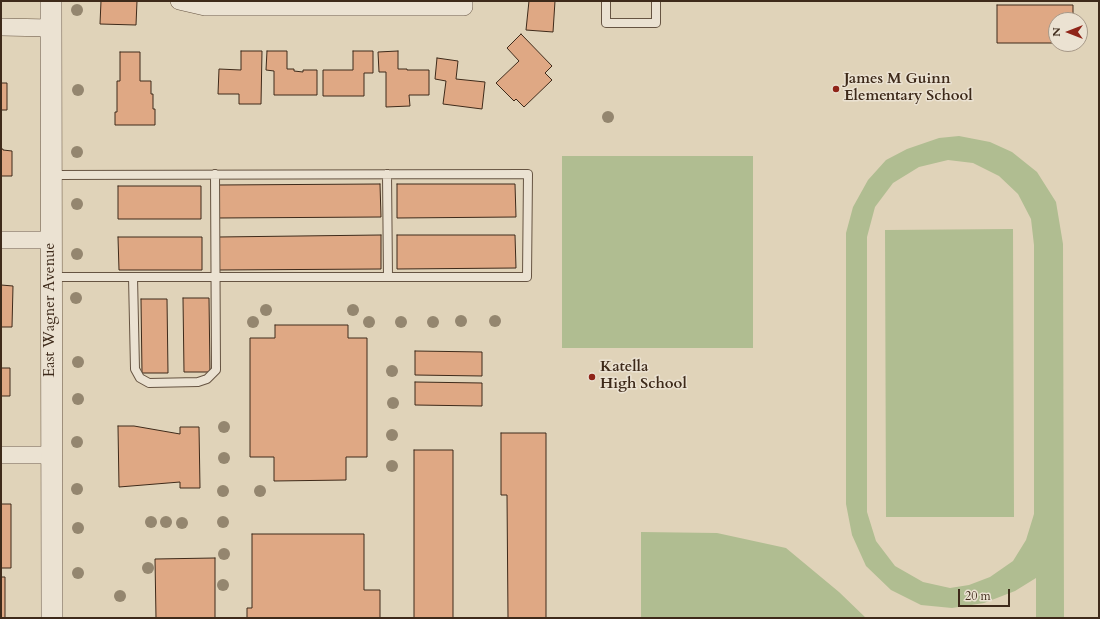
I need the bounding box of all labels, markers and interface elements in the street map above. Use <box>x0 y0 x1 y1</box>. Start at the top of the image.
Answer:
north arrow <box>1048 12 1088 52</box>
text: N <box>1049 27 1064 37</box>
place label: James M Guinn Elementary School <box>844 71 973 106</box>
marker: James M Guinn Elementary School <box>831 84 841 94</box>
street label: East Wagner Avenue <box>42 243 60 377</box>
place label: Katella High School <box>600 359 687 394</box>
marker: Katella High School <box>587 372 597 382</box>
scale bar <box>960 581 1012 607</box>
text: 20 m <box>965 588 991 604</box>

